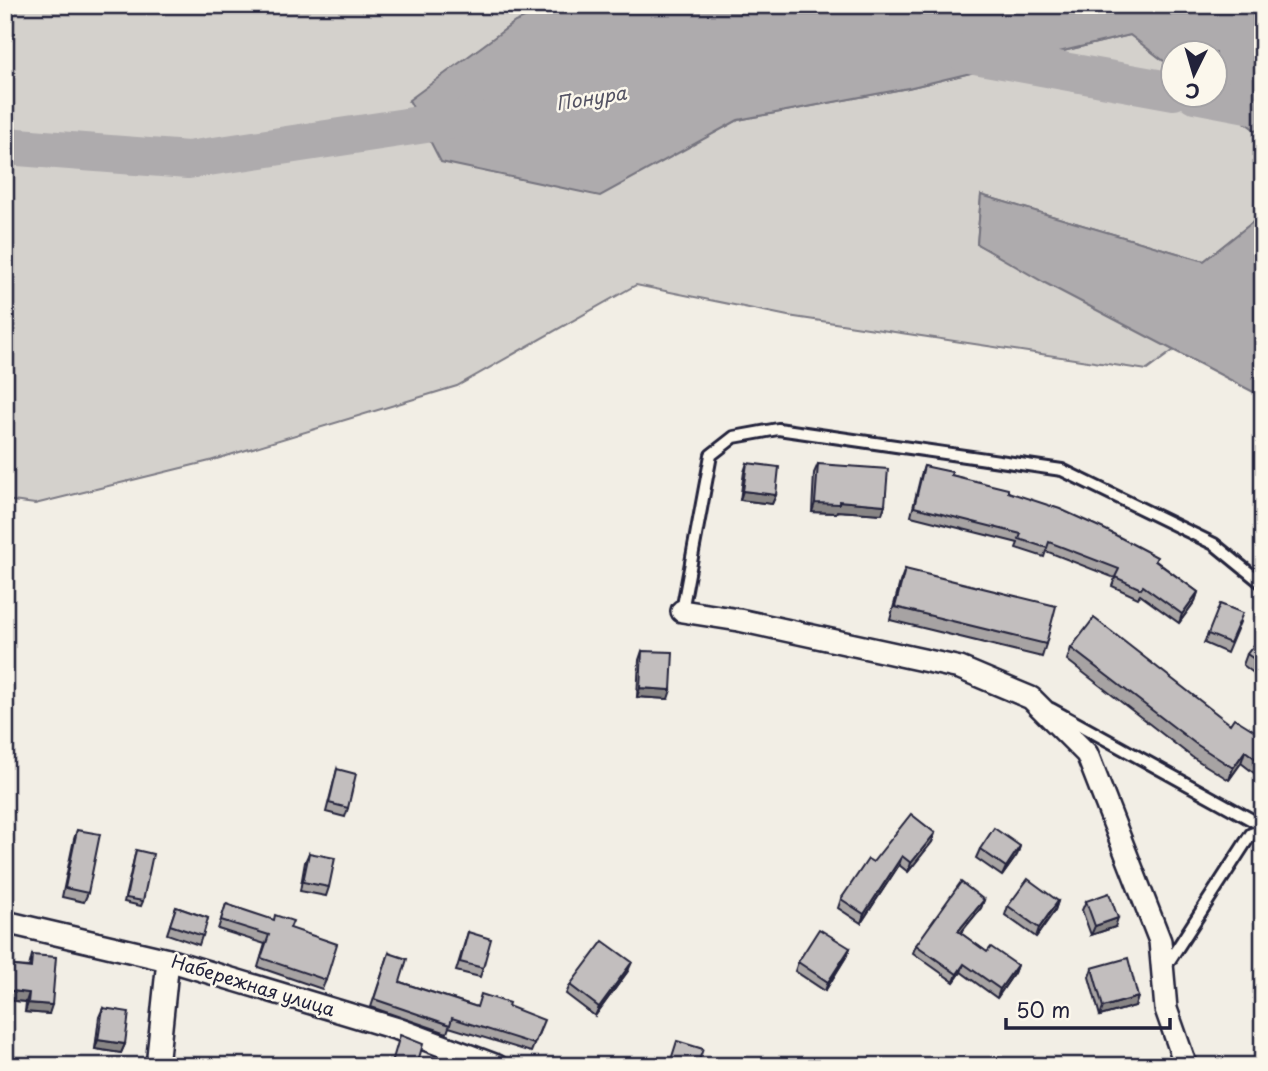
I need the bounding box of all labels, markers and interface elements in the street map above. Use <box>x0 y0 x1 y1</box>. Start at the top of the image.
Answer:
north arrow <box>1160 38 1230 108</box>
water label: Понура <box>554 77 629 116</box>
text: С <box>1184 77 1201 107</box>
street label: Набережная улица <box>168 947 339 1022</box>
scale bar <box>1006 987 1170 1031</box>
text: 50 m <box>1016 993 1070 1025</box>

